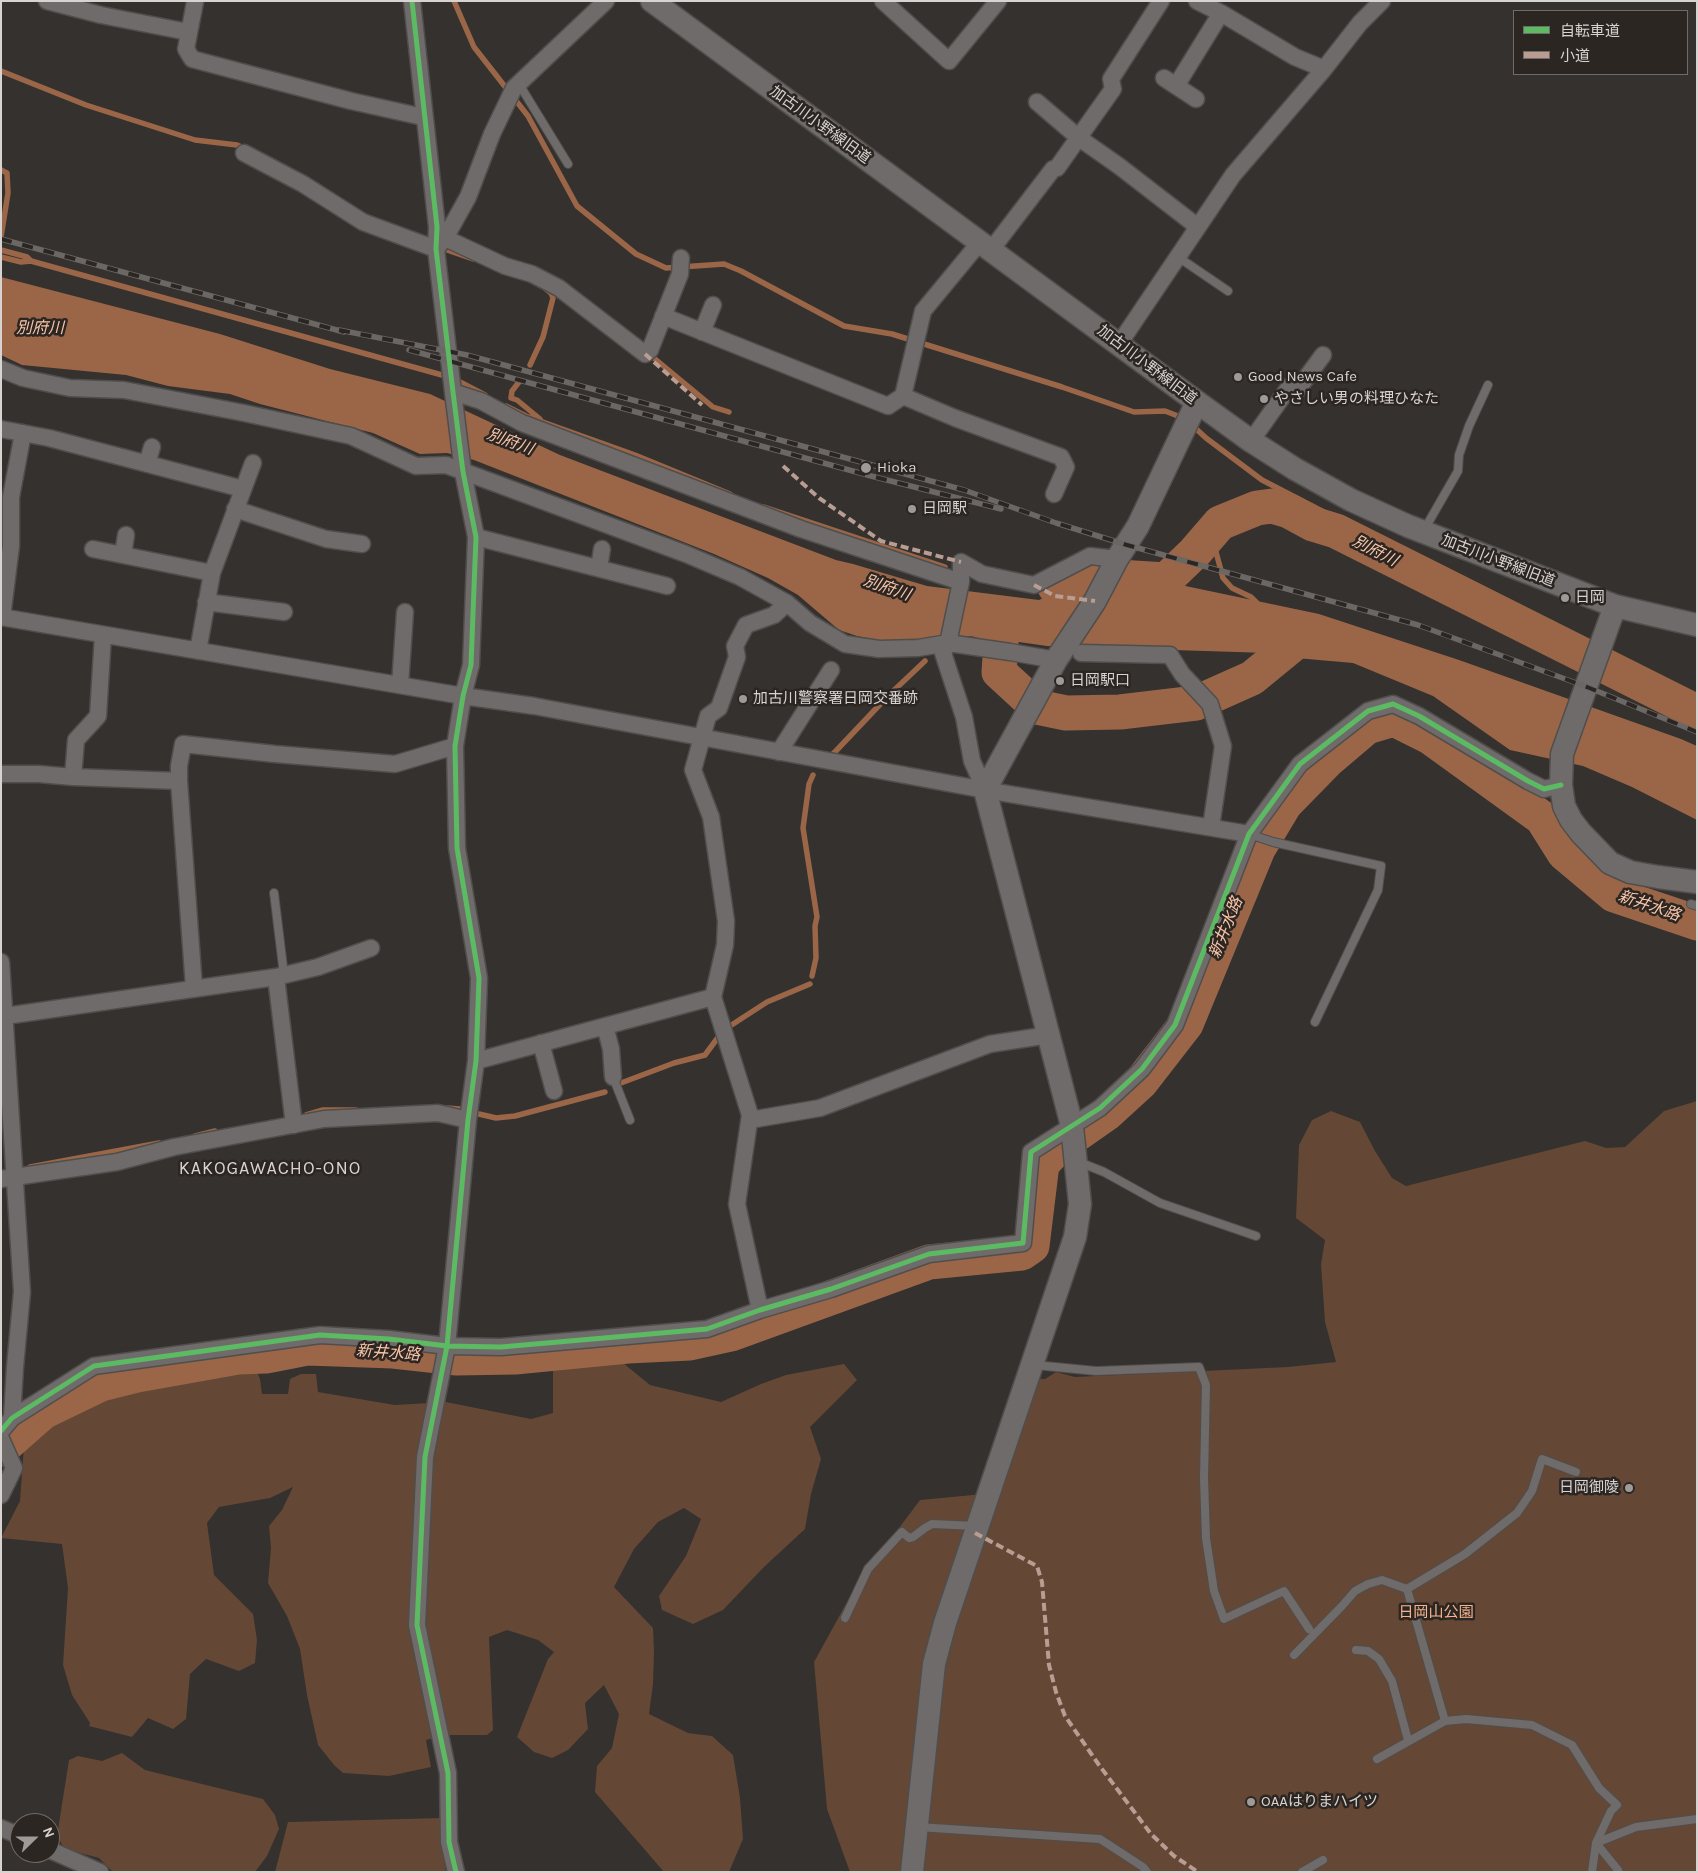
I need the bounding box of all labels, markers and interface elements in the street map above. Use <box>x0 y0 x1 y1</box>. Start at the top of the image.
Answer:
legend <box>1513 10 1688 75</box>
text: 自転車道 <box>1560 22 1620 40</box>
text: 小道 <box>1560 47 1590 65</box>
street label: 加古川小野線旧道 <box>766 82 874 168</box>
water label: 別府川 <box>16 318 64 338</box>
street label: 加古川小野線旧道 <box>1094 322 1200 408</box>
place label: Good News Cafe <box>1248 368 1357 386</box>
marker: Good News Cafe <box>1232 371 1244 383</box>
place label: やさしい男の料理ひなた <box>1274 390 1439 408</box>
marker: やさしい男の料理ひなた <box>1258 393 1270 405</box>
water label: 別府川 <box>484 425 536 459</box>
place label: Hioka <box>877 459 916 477</box>
marker: Hioka <box>859 461 873 475</box>
place label: 日岡駅 <box>922 500 967 518</box>
marker: 日岡駅 <box>906 503 918 515</box>
street label: 加古川小野線旧道 <box>1439 531 1557 591</box>
water label: 別府川 <box>1349 532 1401 570</box>
water label: 別府川 <box>861 571 913 605</box>
place label: 日岡 <box>1575 589 1605 607</box>
marker: 日岡 <box>1559 592 1571 604</box>
place label: 日岡駅口 <box>1070 672 1130 690</box>
marker: 日岡駅口 <box>1054 675 1066 687</box>
place label: 加古川警察署日岡交番跡 <box>753 690 918 708</box>
marker: 加古川警察署日岡交番跡 <box>737 693 749 705</box>
water label: 新井水路 <box>1616 887 1682 925</box>
water label: 新井水路 <box>1205 895 1247 961</box>
district label: KAKOGAWACHO-ONO <box>177 1158 363 1180</box>
water label: 新井水路 <box>355 1341 421 1365</box>
place label: 日岡御陵 <box>1559 1479 1619 1497</box>
marker: 日岡御陵 <box>1623 1482 1635 1494</box>
park label: 日岡山公園 <box>1399 1604 1473 1622</box>
place label: OAAはりまハイツ <box>1261 1793 1378 1811</box>
marker: OAAはりまハイツ <box>1245 1796 1257 1808</box>
north arrow <box>10 1813 60 1863</box>
text: N <box>39 1825 58 1840</box>

